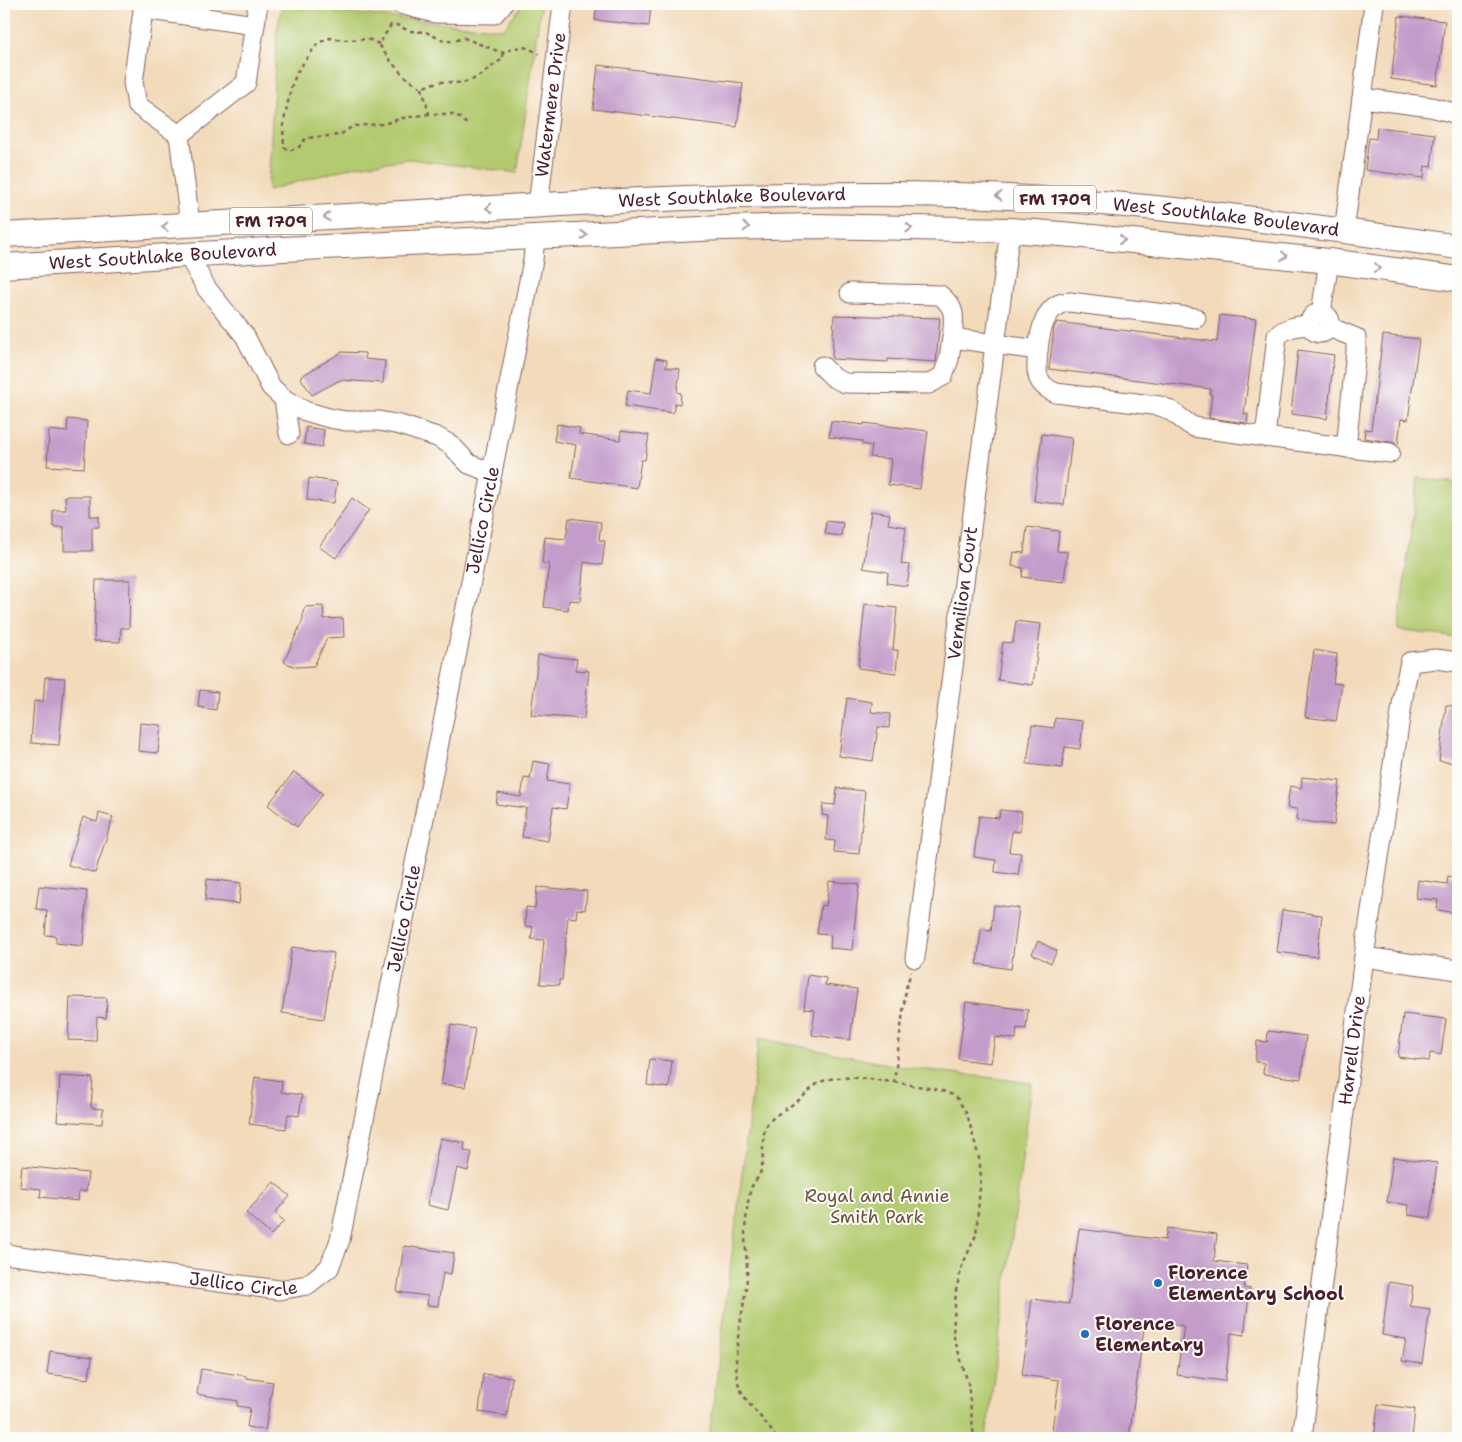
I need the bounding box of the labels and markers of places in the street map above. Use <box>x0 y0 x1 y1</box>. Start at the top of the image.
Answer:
place label: Florence Elementary School <box>1168 1261 1344 1306</box>
marker: Florence Elementary School <box>1152 1277 1164 1289</box>
place label: Florence Elementary <box>1095 1312 1204 1357</box>
marker: Florence Elementary <box>1079 1328 1091 1340</box>

